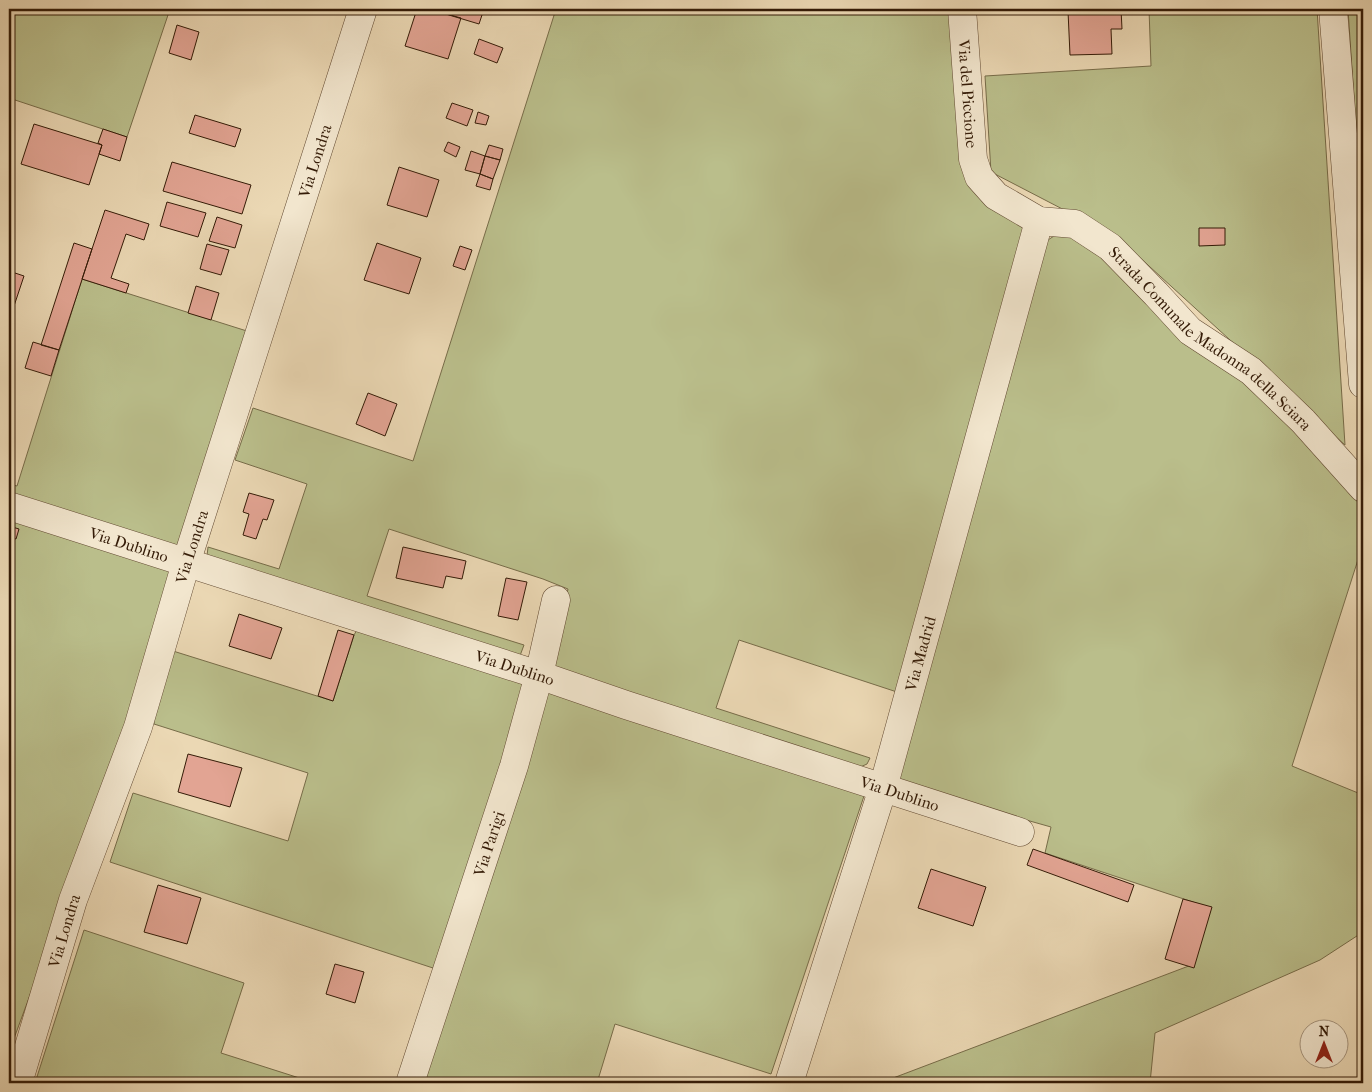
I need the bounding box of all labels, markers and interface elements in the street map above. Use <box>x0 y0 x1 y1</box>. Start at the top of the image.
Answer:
street label: Via del Piccione <box>954 38 981 149</box>
street label: Via Londra <box>294 121 336 201</box>
street label: Strada Comunale Madonna della Sciara <box>1105 243 1316 435</box>
street label: Via Londra <box>171 507 212 587</box>
street label: Via Dublino <box>86 523 171 566</box>
street label: Via Madrid <box>901 614 940 694</box>
street label: Via Dublino <box>472 646 557 690</box>
street label: Via Dublino <box>857 772 942 815</box>
street label: Via Parigi <box>469 808 509 880</box>
street label: Via Londra <box>44 891 85 971</box>
north arrow <box>1300 1020 1350 1070</box>
text: N <box>1319 1023 1330 1040</box>

